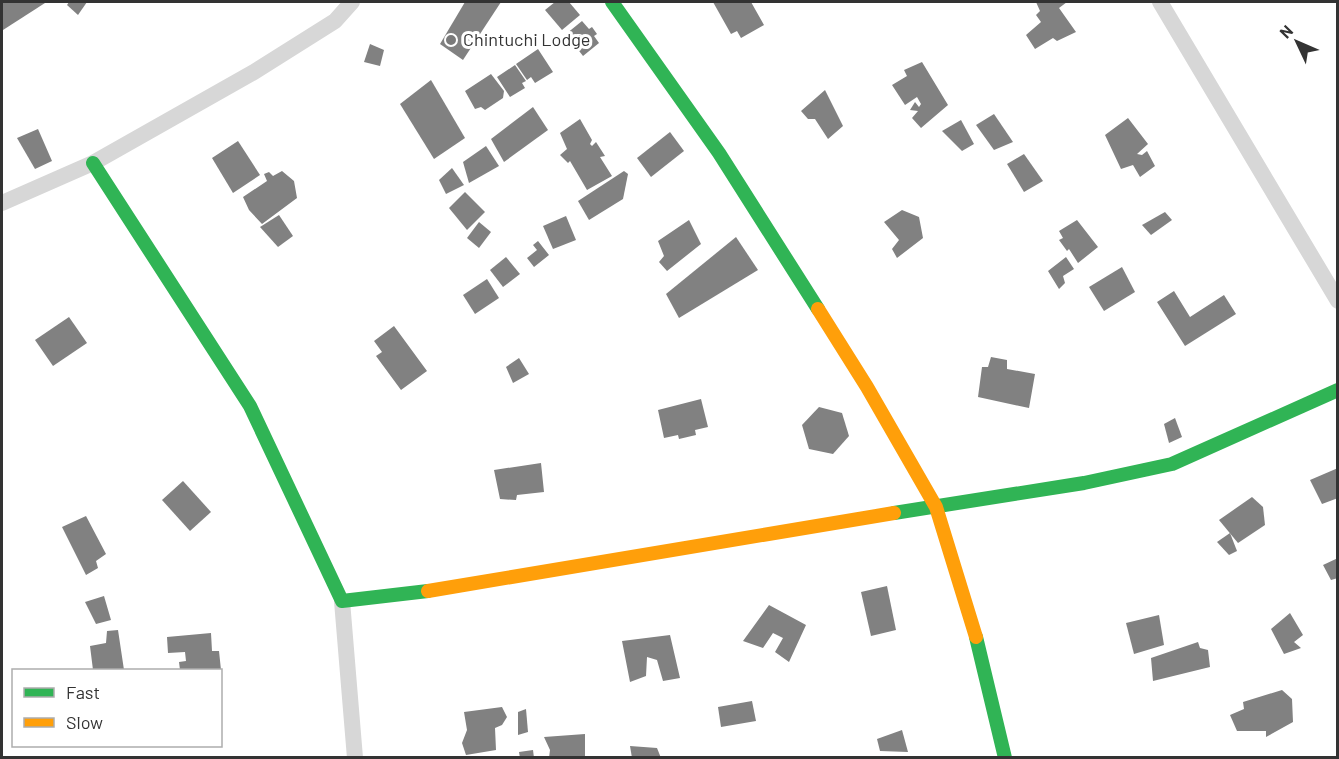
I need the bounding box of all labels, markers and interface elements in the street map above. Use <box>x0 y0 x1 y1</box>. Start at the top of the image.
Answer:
north arrow <box>1267 12 1327 72</box>
text: N <box>1275 21 1296 42</box>
place label: Chintuchi Lodge <box>463 28 590 50</box>
marker: Chintuchi Lodge <box>444 33 458 47</box>
legend <box>12 669 222 747</box>
text: Fast <box>66 681 100 703</box>
text: Slow <box>66 711 103 733</box>

